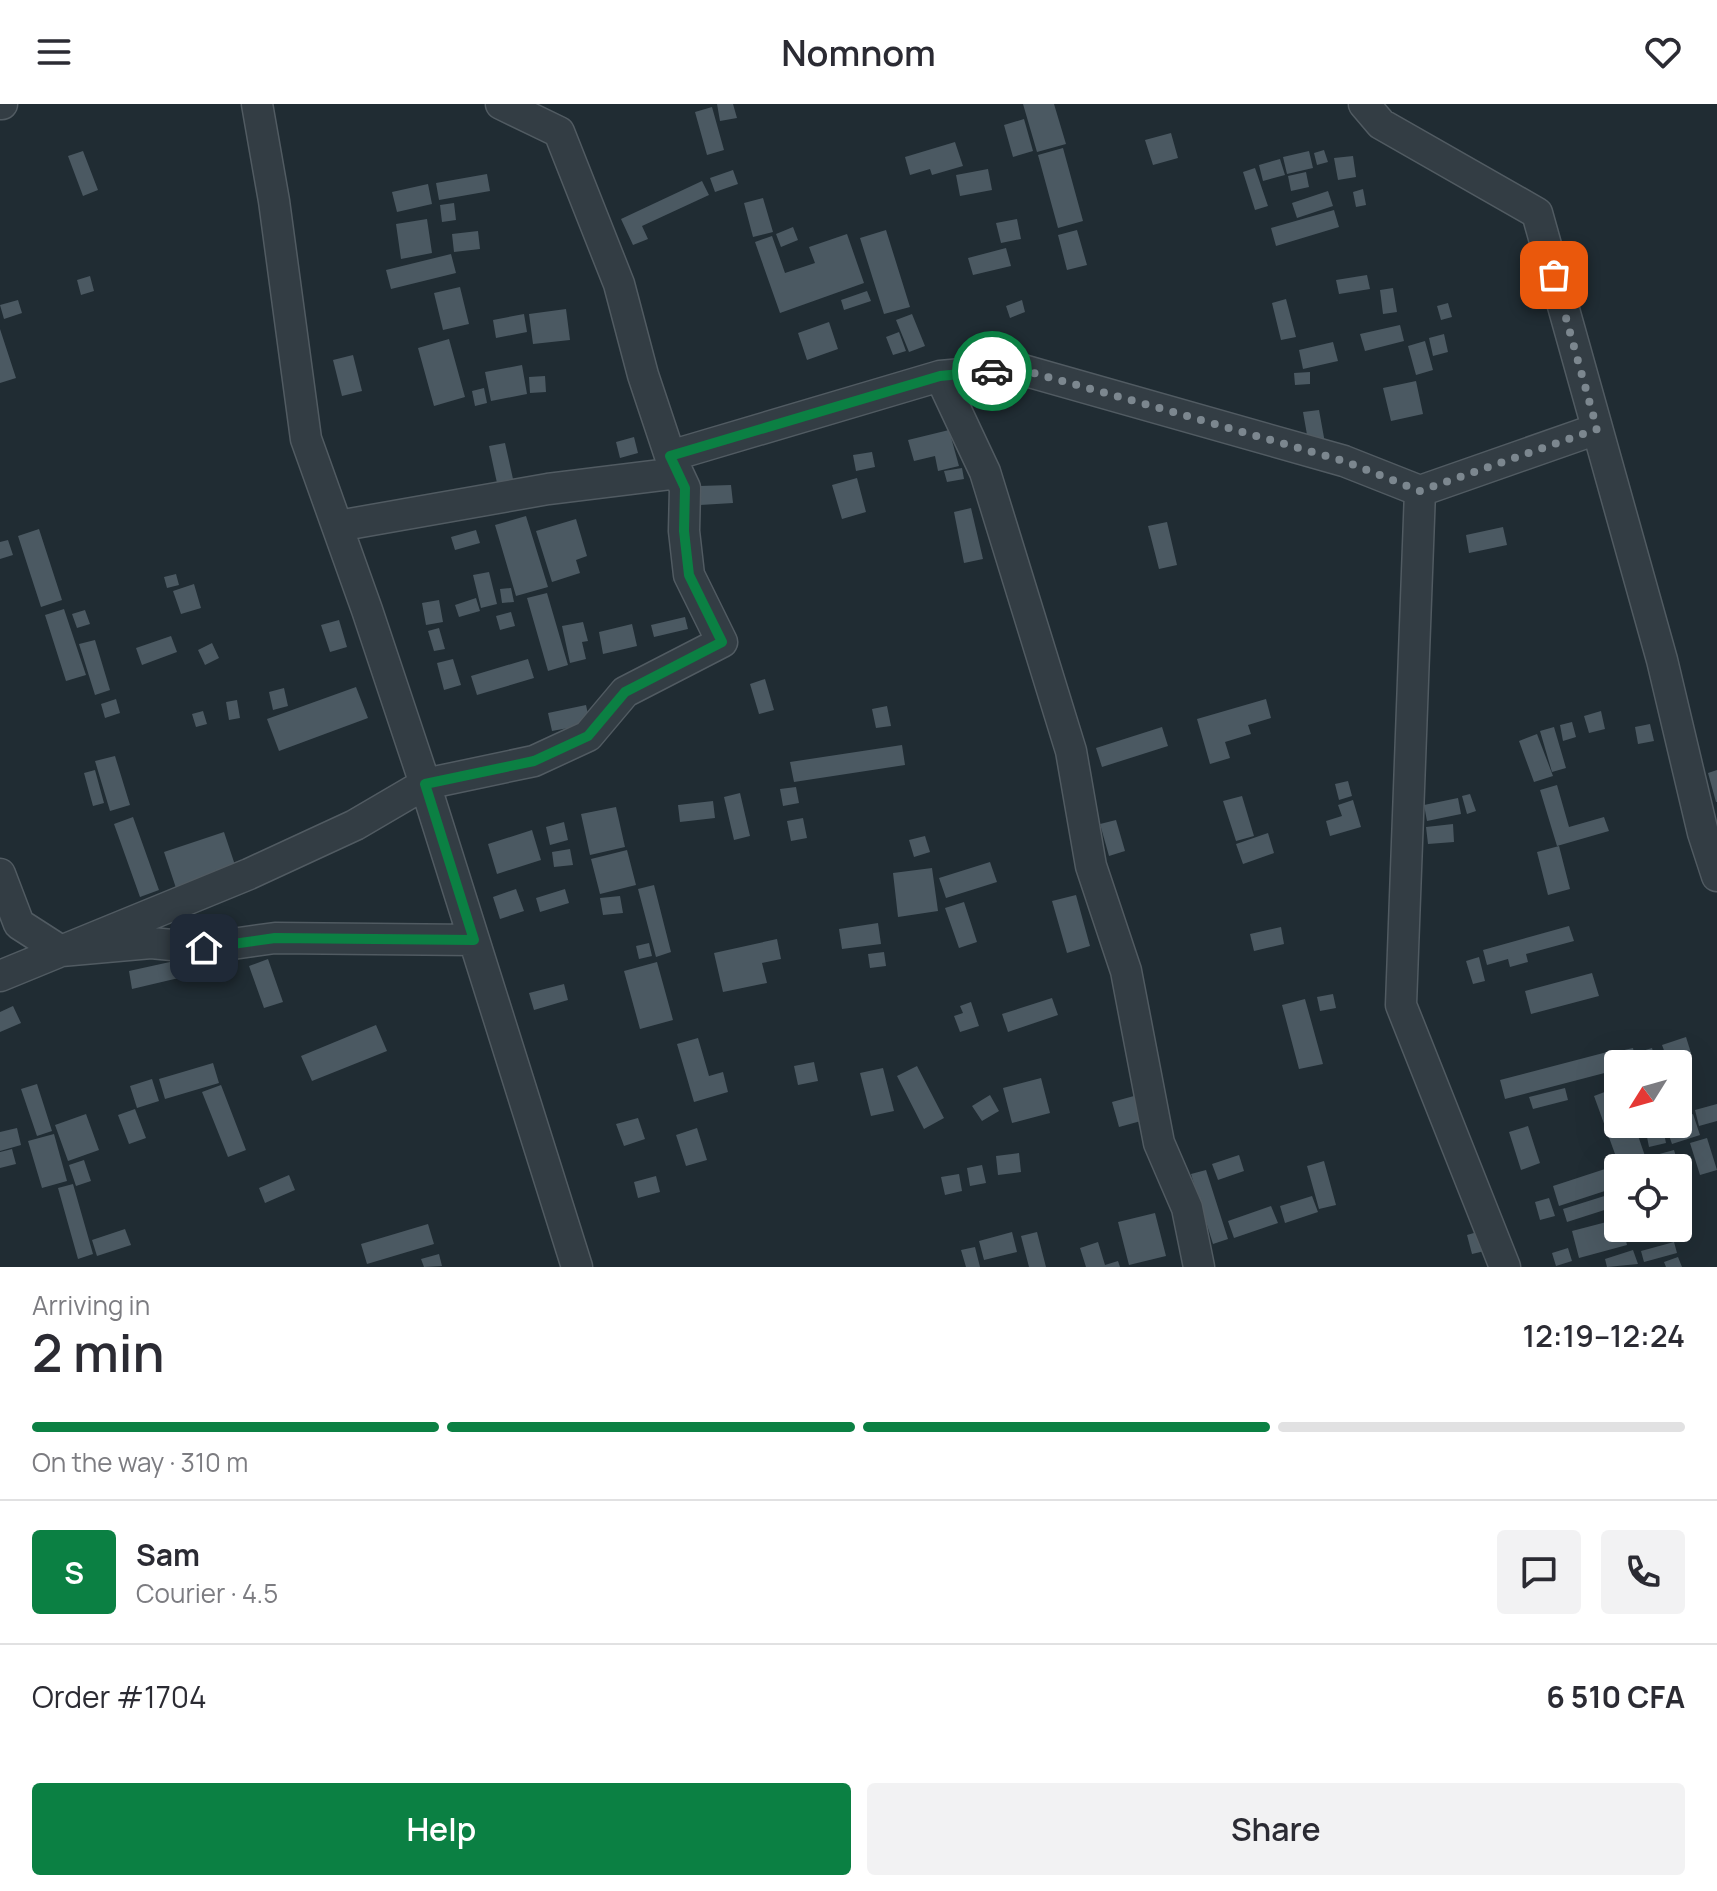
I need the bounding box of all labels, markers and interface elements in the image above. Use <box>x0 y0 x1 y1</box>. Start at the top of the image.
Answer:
text: Nomnom <box>781 28 936 77</box>
icon: menu <box>32 30 76 74</box>
icon: heart <box>1641 30 1685 74</box>
pin <box>1520 241 1588 309</box>
icon: bag <box>1532 253 1576 297</box>
courier <box>952 331 1032 411</box>
icon: car <box>970 349 1014 393</box>
pin <box>170 914 238 982</box>
icon: home <box>182 926 226 970</box>
north arrow <box>1604 1050 1692 1138</box>
map controls <box>1604 1050 1692 1242</box>
button: locate <box>1604 1154 1692 1242</box>
text: Arriving in <box>32 1287 150 1323</box>
text: 12:19–12:24 <box>1522 1315 1685 1356</box>
text: 2 min <box>32 1317 165 1388</box>
text: On the way · 310 m <box>32 1444 248 1480</box>
button: chat <box>1497 1530 1581 1614</box>
button: phone <box>1601 1530 1685 1614</box>
text: Sam <box>136 1534 200 1575</box>
text: S <box>64 1552 84 1593</box>
text: Courier · 4.5 <box>136 1575 278 1611</box>
text: Order #1704 <box>32 1676 207 1717</box>
text: 6 510 CFA <box>1546 1676 1685 1717</box>
button: Help <box>32 1783 851 1875</box>
button: Share <box>867 1783 1685 1875</box>

